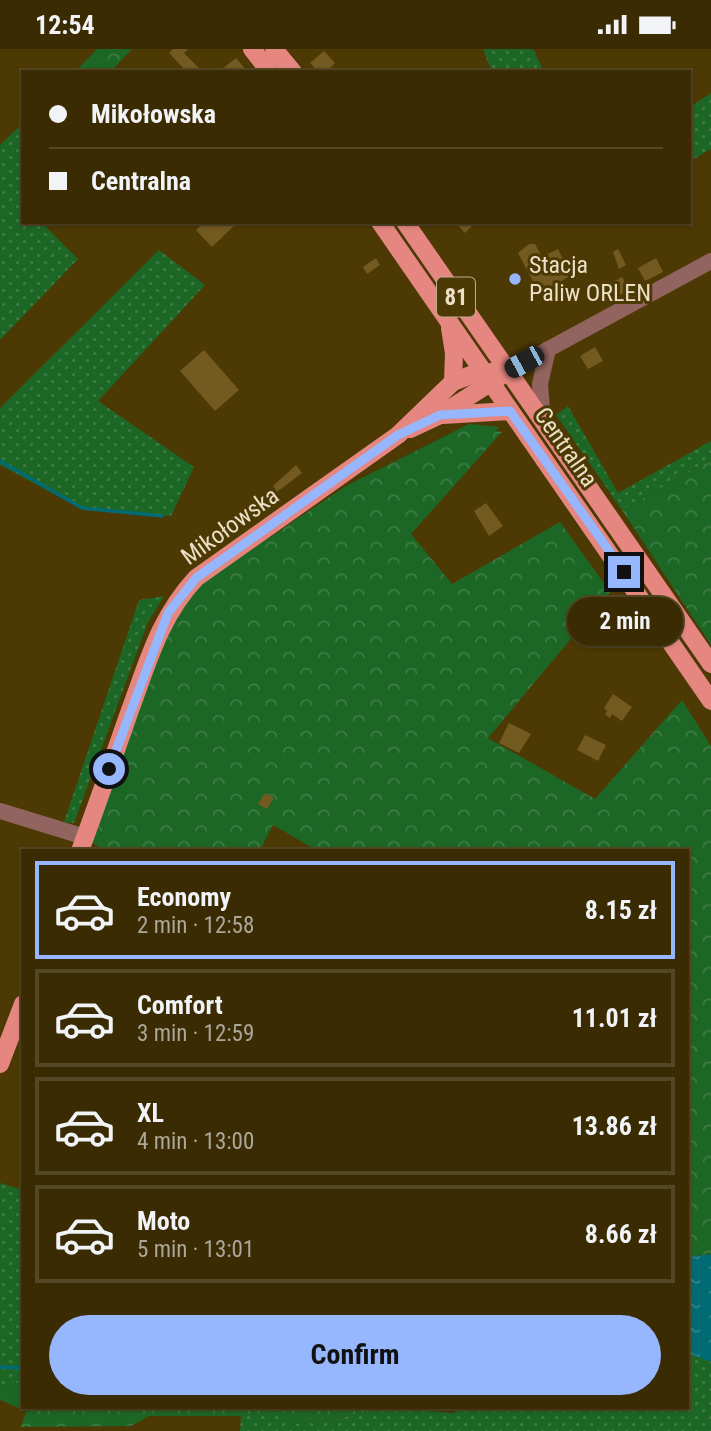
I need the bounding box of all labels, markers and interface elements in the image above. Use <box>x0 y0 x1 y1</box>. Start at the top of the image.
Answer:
text: 12:54 <box>35 10 95 40</box>
text: Mikołowska <box>91 99 216 129</box>
text: Centralna <box>91 166 191 196</box>
place label: Stacja Paliw ORLEN <box>529 251 651 307</box>
marker: Stacja Paliw ORLEN <box>507 271 523 287</box>
road number: 81 <box>437 278 475 317</box>
car <box>501 343 548 381</box>
street label: Centralna <box>529 402 603 492</box>
street label: Mikołowska <box>176 481 284 571</box>
route end <box>608 556 640 588</box>
callout: 2 min <box>566 597 682 645</box>
text: 2 min <box>599 608 651 635</box>
route start <box>93 753 125 785</box>
icon: car <box>53 879 116 942</box>
text: Economy <box>137 882 231 912</box>
text: 8.15 zł <box>585 895 657 925</box>
text: 2 min · 12:58 <box>137 912 254 939</box>
icon: car <box>53 987 116 1050</box>
text: Comfort <box>137 990 223 1020</box>
text: 11.01 zł <box>572 1003 657 1033</box>
text: 3 min · 12:59 <box>137 1020 254 1047</box>
icon: car <box>53 1095 116 1158</box>
text: XL <box>137 1098 164 1128</box>
text: 13.86 zł <box>572 1111 657 1141</box>
text: 4 min · 13:00 <box>137 1128 254 1155</box>
icon: car <box>53 1203 116 1266</box>
text: Moto <box>137 1206 190 1236</box>
text: 8.66 zł <box>585 1219 657 1249</box>
text: 5 min · 13:01 <box>137 1236 254 1263</box>
button: Confirm <box>49 1315 661 1395</box>

